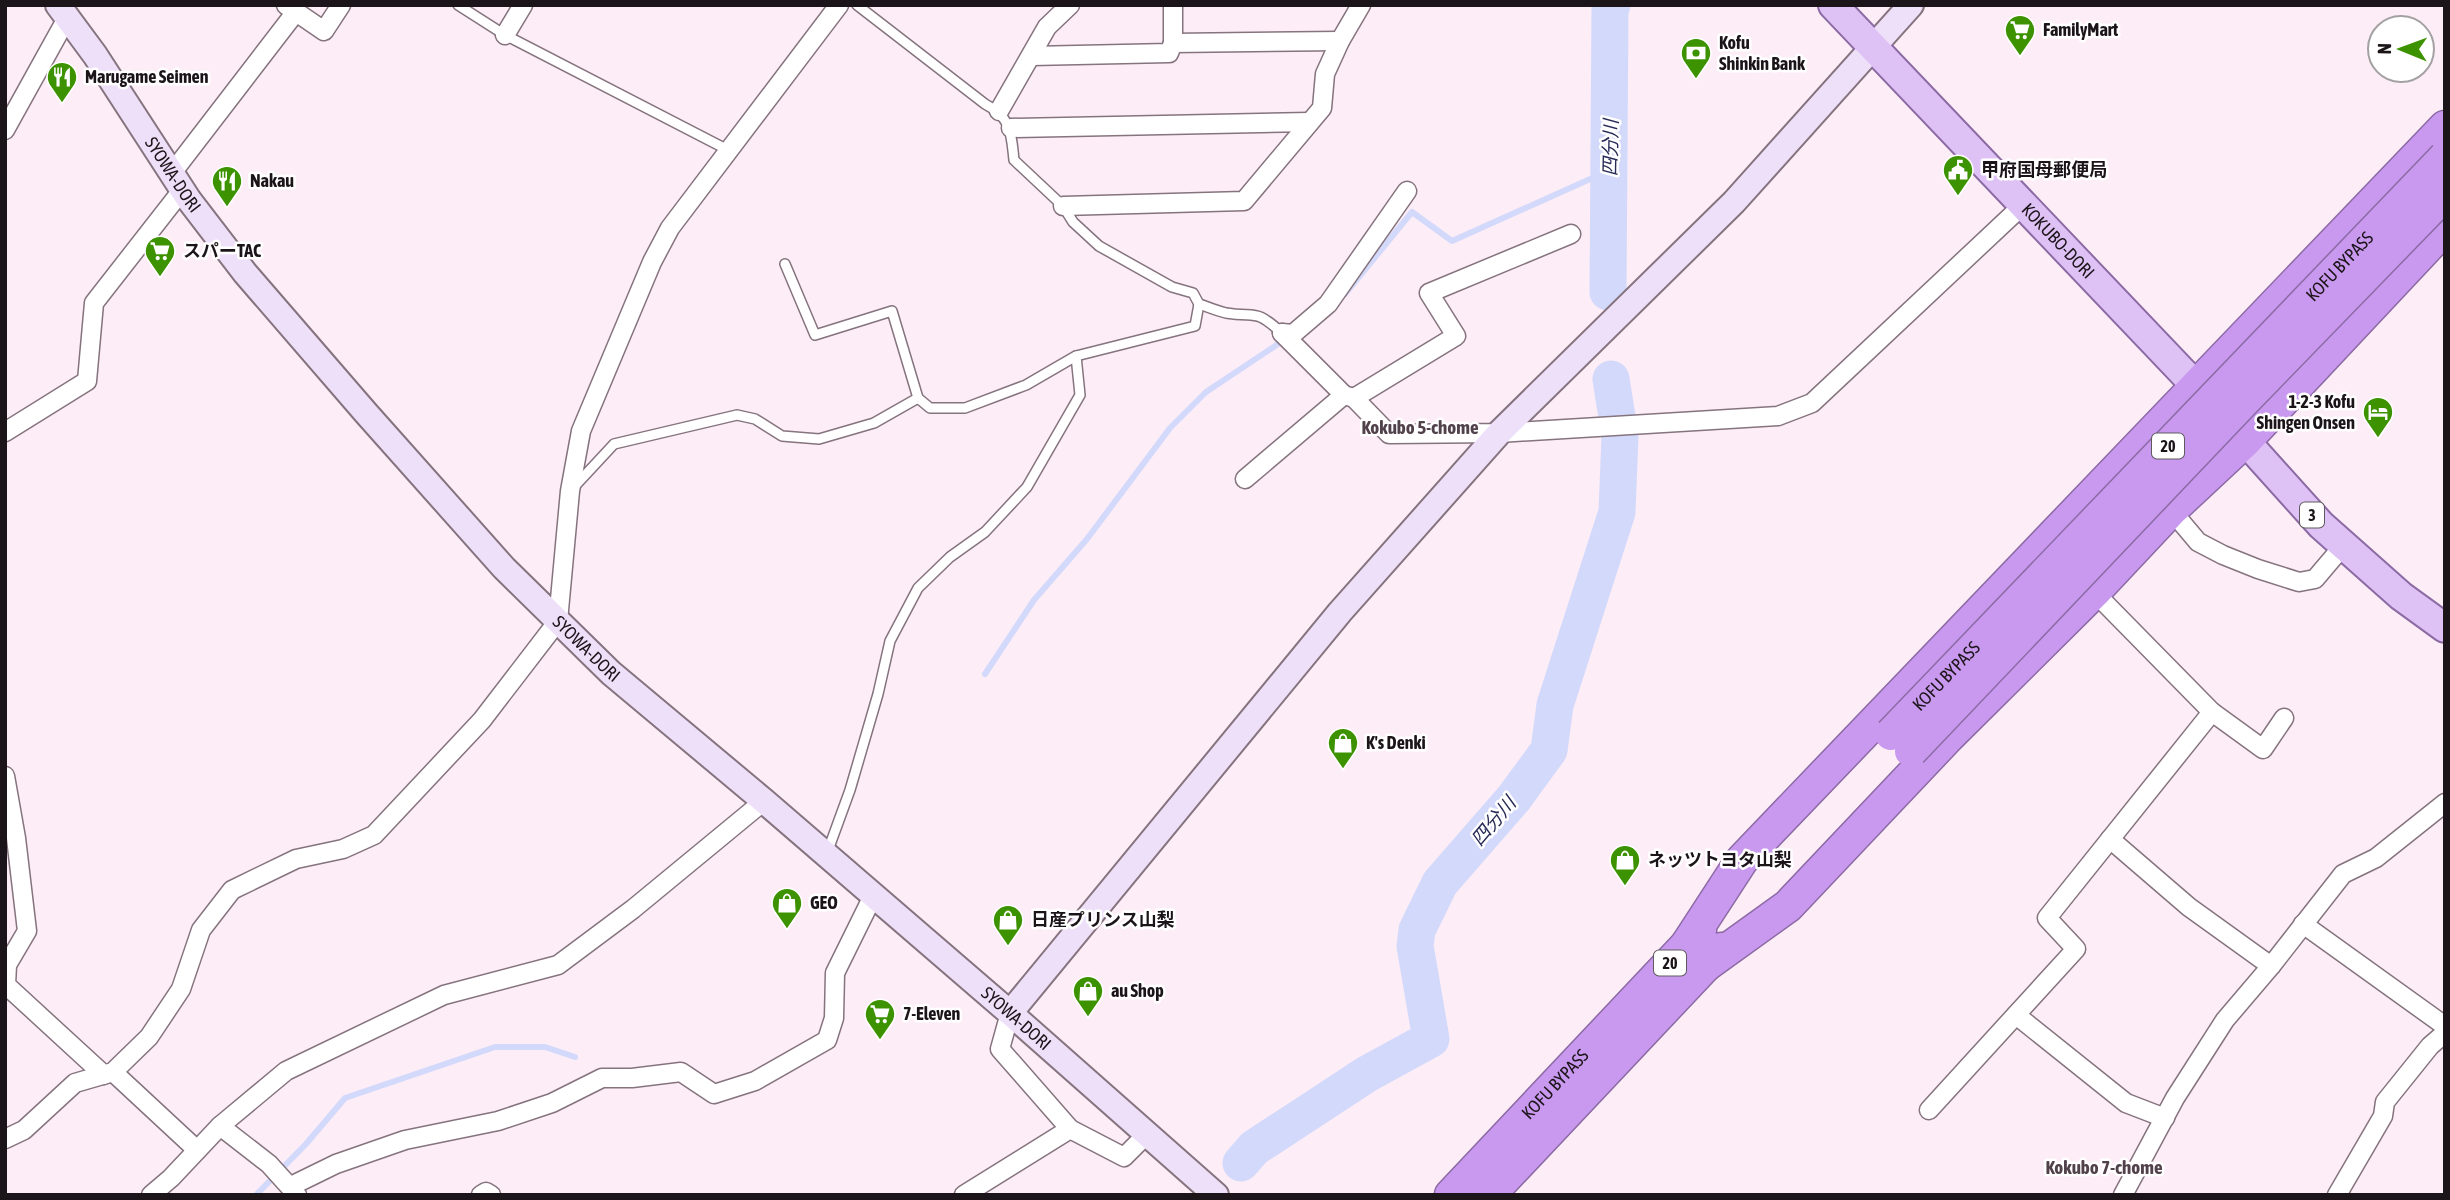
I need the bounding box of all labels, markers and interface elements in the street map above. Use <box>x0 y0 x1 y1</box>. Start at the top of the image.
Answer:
supermarket icon: FamilyMart <box>2003 13 2037 57</box>
north arrow <box>2366 14 2436 84</box>
place label: FamilyMart <box>2043 19 2119 40</box>
place label: Kofu Shinkin Bank <box>1719 32 1806 74</box>
bank icon: Kofu Shinkin Bank <box>1679 36 1713 80</box>
text: N <box>2373 43 2395 55</box>
restaurant icon: Marugame Seimen <box>45 60 79 104</box>
place label: Marugame Seimen <box>85 66 209 87</box>
water label: 四分川 <box>1599 117 1622 177</box>
street label: SYOWA-DORI <box>141 133 206 216</box>
public building icon: 甲府国母郵便局 <box>1941 153 1975 197</box>
place label: 甲府国母郵便局 <box>1981 159 2107 180</box>
restaurant icon: Nakau <box>210 164 244 208</box>
place label: Nakau <box>250 170 294 191</box>
street label: KOKUBO-DORI <box>2018 199 2099 283</box>
street label: KOFU BYPASS <box>2301 227 2378 305</box>
supermarket icon: スパーTAC <box>143 234 177 278</box>
place label: スパーTAC <box>183 240 261 261</box>
place label: 1-2-3 Kofu Shingen Onsen <box>2257 391 2355 433</box>
hotel icon: 1-2-3 Kofu Shingen Onsen <box>2361 395 2395 439</box>
district label: Kokubo 5-chome <box>1361 416 1479 438</box>
road number: 20 <box>2152 434 2184 458</box>
road number: 3 <box>2300 502 2324 528</box>
street label: SYOWA-DORI <box>549 611 624 686</box>
street label: KOFU BYPASS <box>1908 637 1984 715</box>
shop icon: K's Denki <box>1326 726 1360 770</box>
place label: K's Denki <box>1366 732 1426 753</box>
water label: 四分川 <box>1466 791 1521 850</box>
shop icon: ネッツトヨタ山梨 <box>1608 843 1642 887</box>
place label: ネッツトヨタ山梨 <box>1648 849 1792 870</box>
shop icon: GEO <box>770 886 804 930</box>
place label: GEO <box>810 892 838 913</box>
shop icon: 日産プリンス山梨 <box>991 903 1025 947</box>
place label: 日産プリンス山梨 <box>1031 909 1175 930</box>
road number: 20 <box>1654 951 1686 976</box>
shop icon: au Shop <box>1071 974 1105 1018</box>
place label: au Shop <box>1111 980 1164 1001</box>
street label: SYOWA-DORI <box>977 982 1056 1054</box>
supermarket icon: 7-Eleven <box>863 997 897 1041</box>
place label: 7-Eleven <box>903 1003 961 1024</box>
street label: KOFU BYPASS <box>1517 1045 1593 1123</box>
district label: Kokubo 7-chome <box>2045 1156 2163 1178</box>

